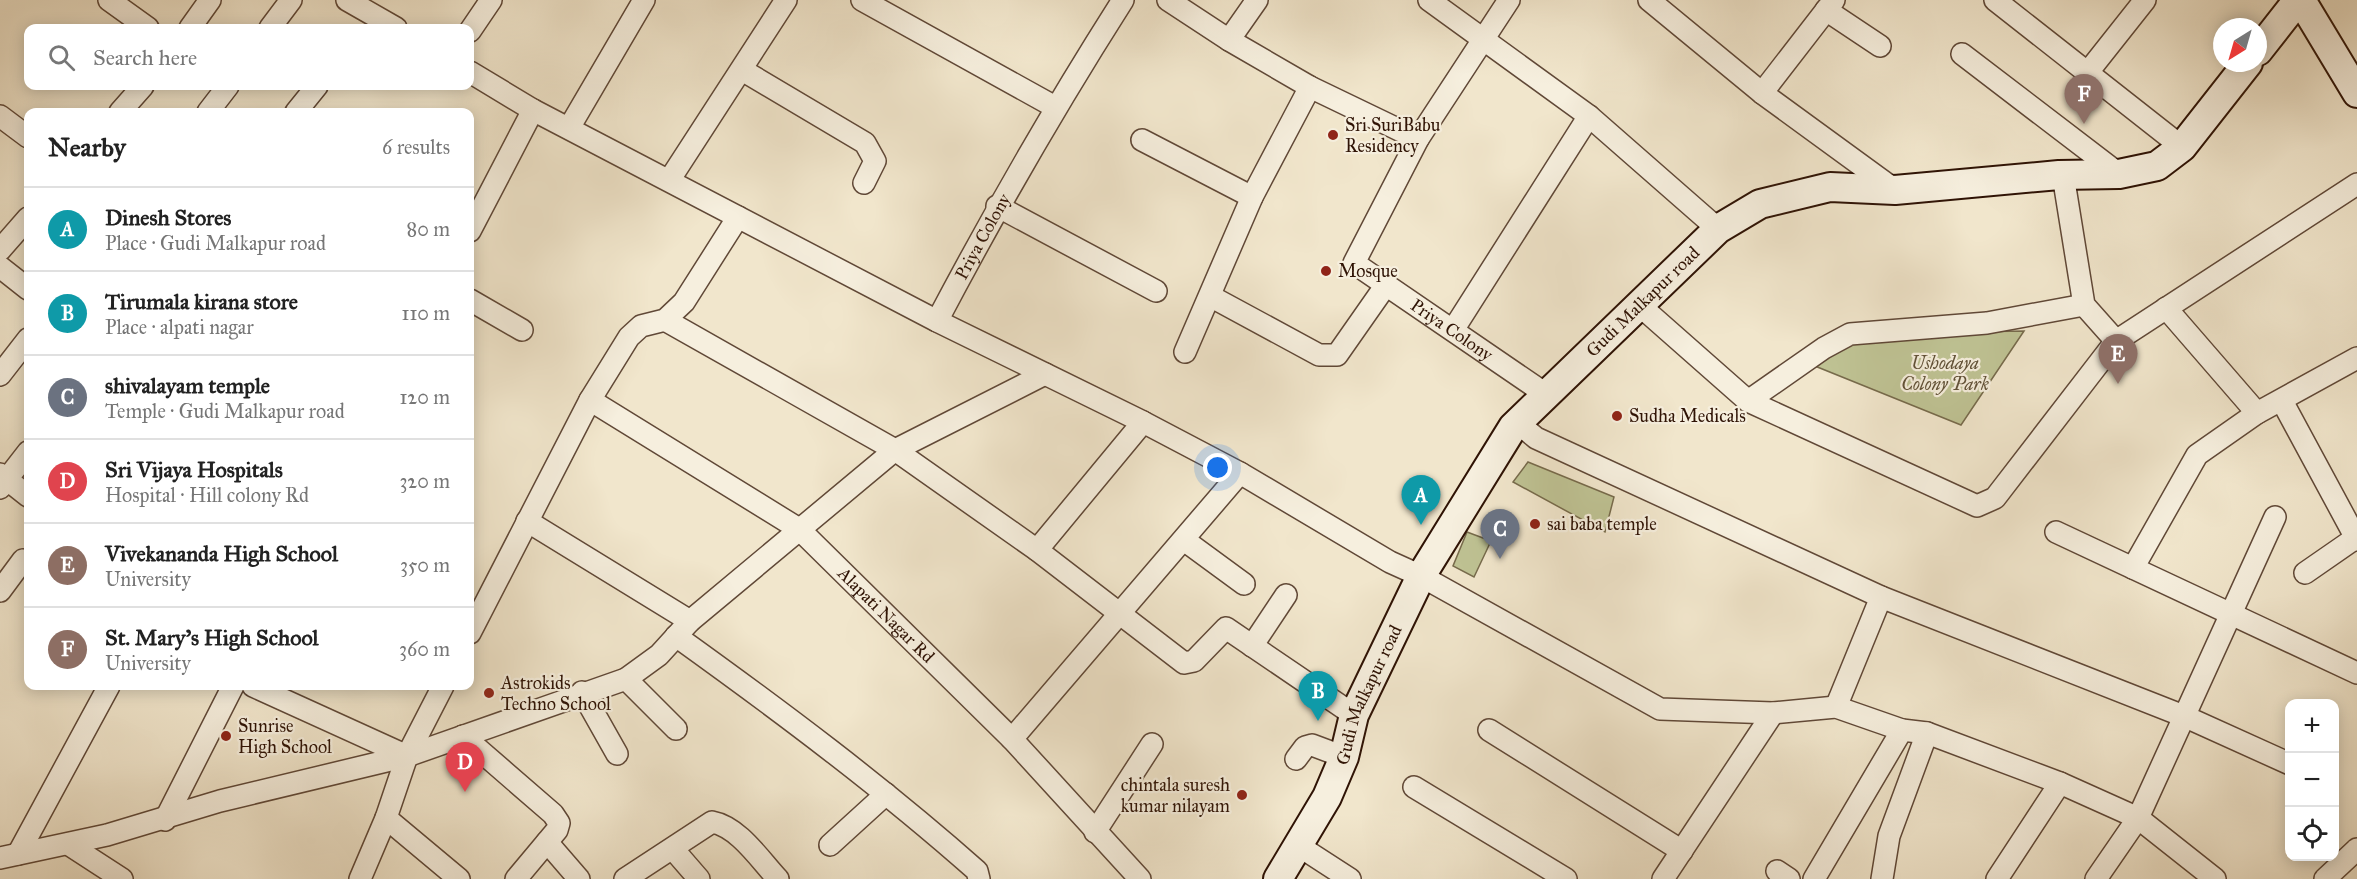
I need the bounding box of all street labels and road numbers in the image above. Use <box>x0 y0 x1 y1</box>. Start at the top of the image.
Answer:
street label: Priya Colony <box>950 189 1016 283</box>
street label: Gudi Malkapur road <box>1581 242 1704 361</box>
street label: Priya Colony <box>1406 294 1497 366</box>
street label: Alapati Nagar Rd <box>832 562 939 667</box>
street label: Gudi Malkapur road <box>1331 621 1407 768</box>

